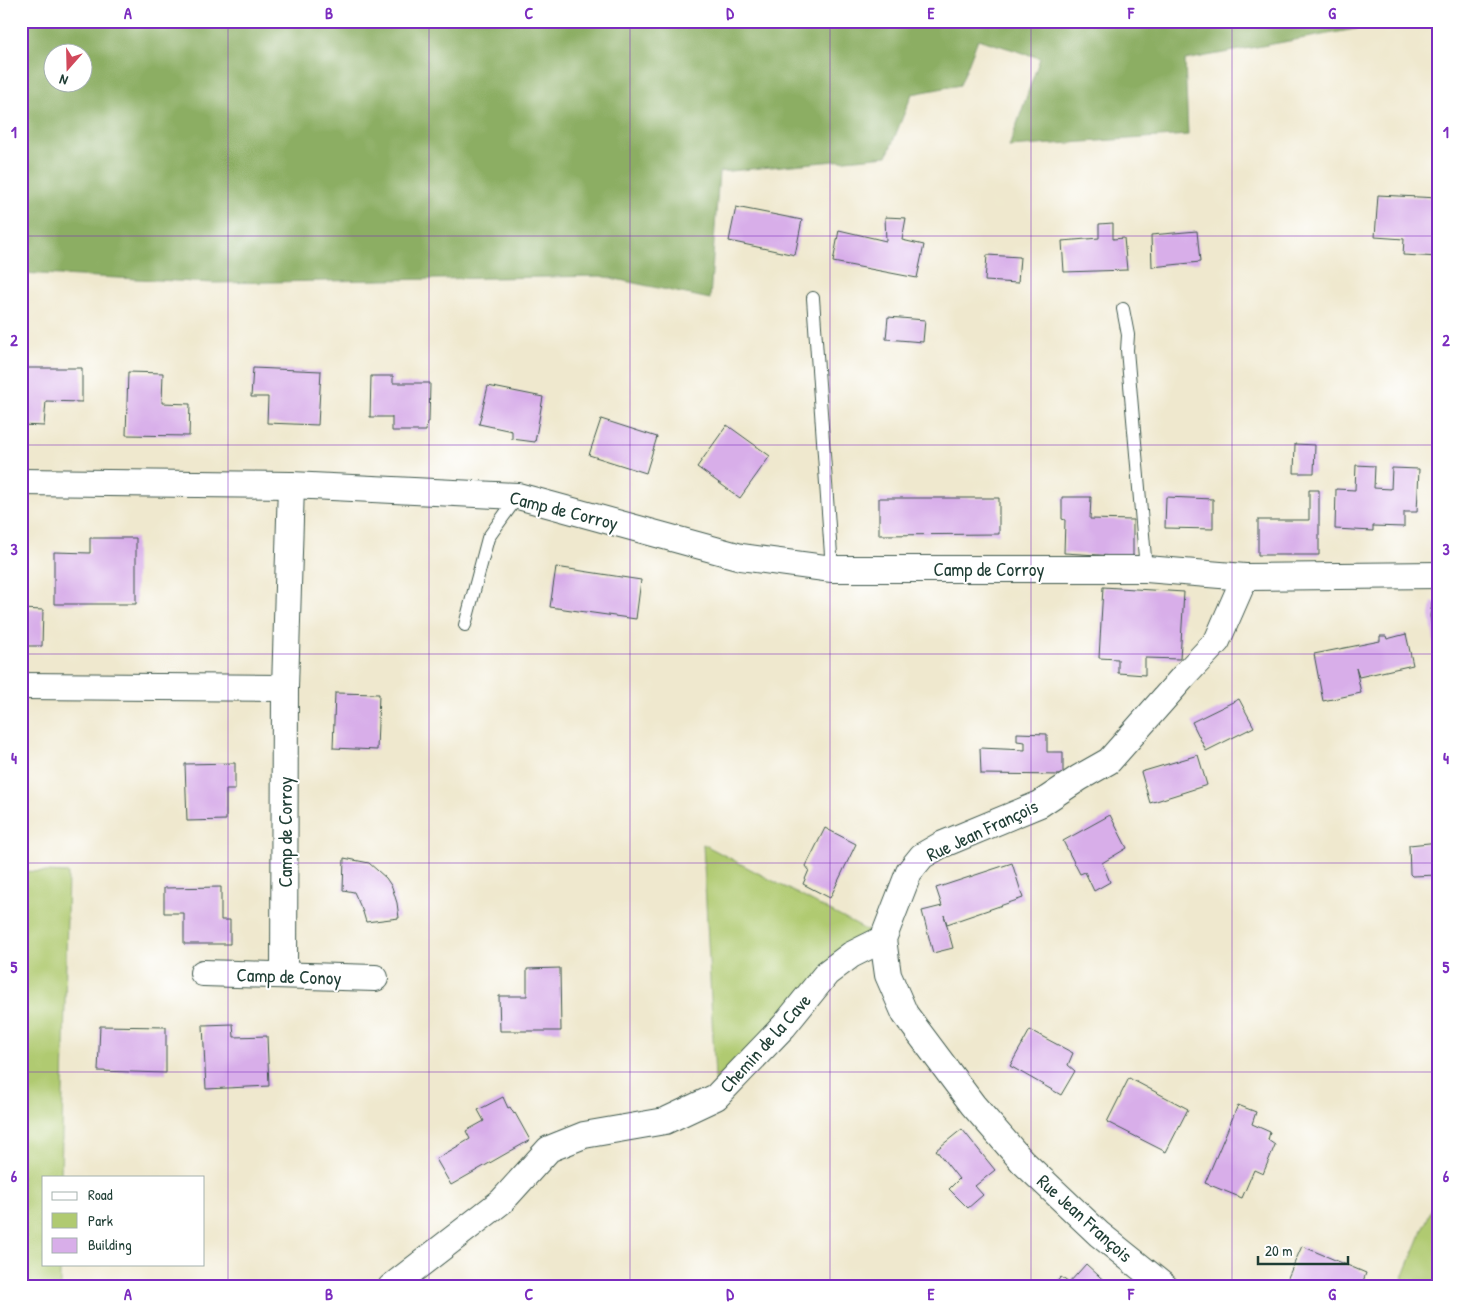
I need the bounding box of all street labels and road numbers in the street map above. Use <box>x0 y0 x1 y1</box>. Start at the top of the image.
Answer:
street label: Camp de Corroy <box>507 484 621 536</box>
street label: Camp de Corroy <box>933 556 1045 582</box>
street label: Camp de Corroy <box>272 776 298 888</box>
street label: Rue Jean François <box>922 793 1042 867</box>
street label: Camp de Conoy <box>236 961 342 991</box>
street label: Chemin de la Cave <box>713 987 817 1098</box>
street label: Rue Jean François <box>1032 1168 1138 1268</box>

